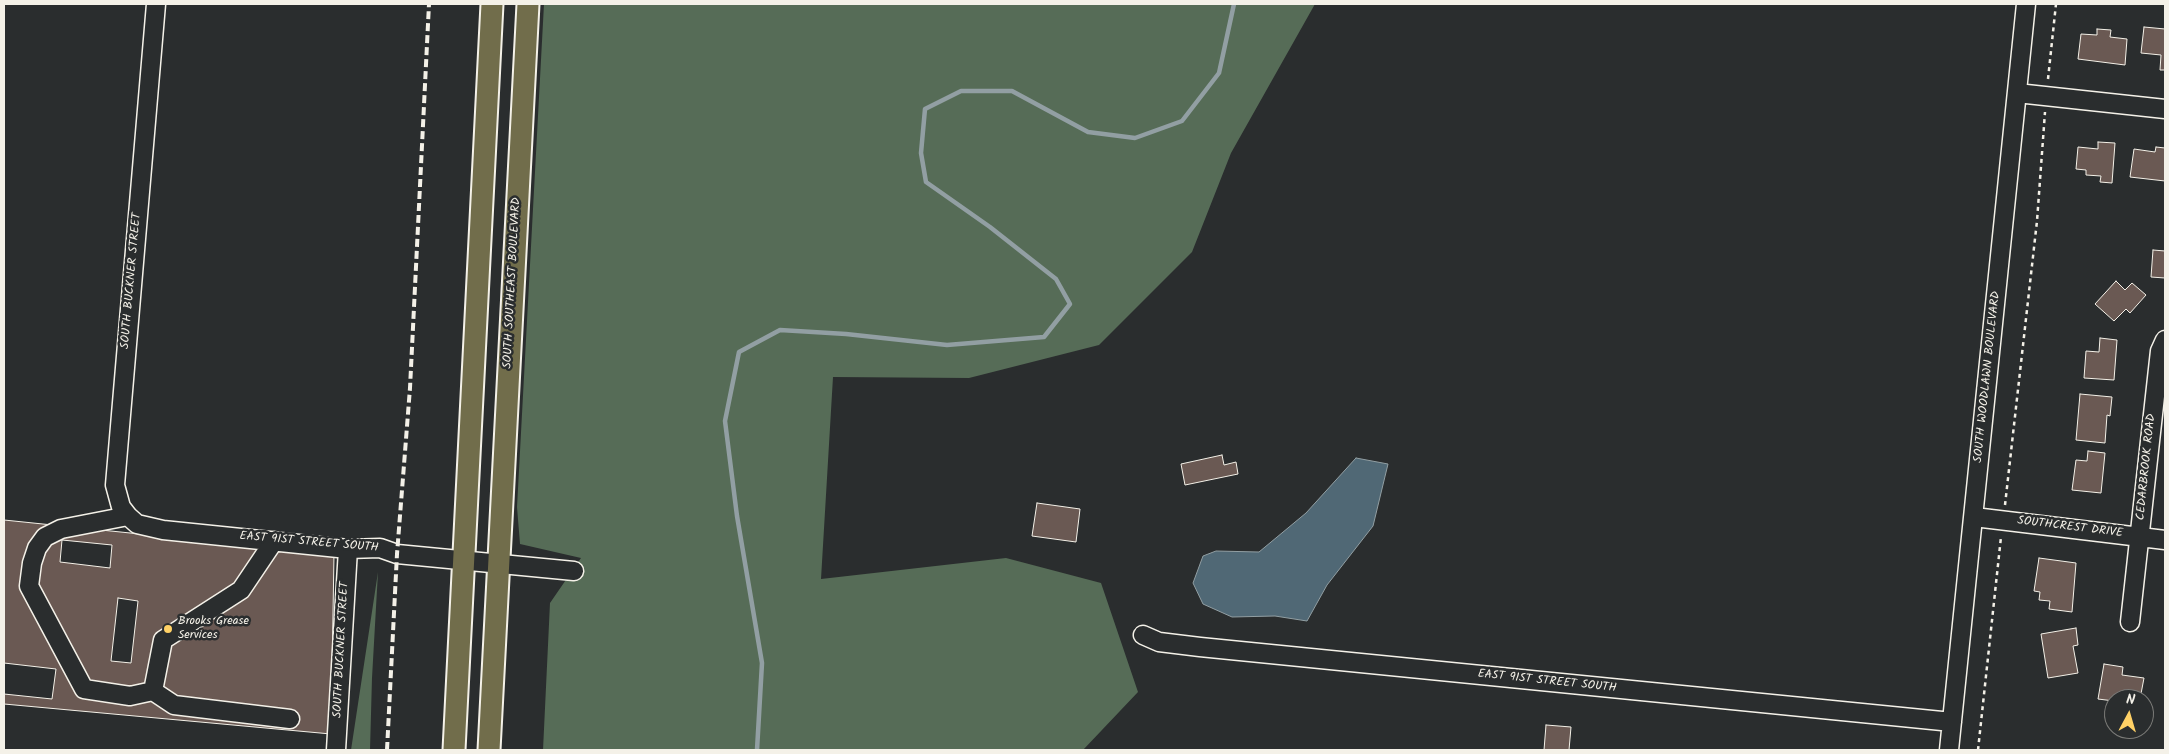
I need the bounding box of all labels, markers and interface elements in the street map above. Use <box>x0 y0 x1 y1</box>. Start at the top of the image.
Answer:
street label: SOUTH SOUTHEAST BOULEVARD <box>501 197 525 369</box>
street label: SOUTH BUCKNER STREET <box>119 212 145 350</box>
street label: SOUTH WOODLAWN BOULEVARD <box>1972 291 2004 463</box>
street label: CEDARBROOK ROAD <box>2134 413 2160 521</box>
street label: SOUTHCREST DRIVE <box>2016 514 2124 542</box>
street label: EAST 91ST STREET SOUTH <box>239 530 379 556</box>
street label: SOUTH BUCKNER STREET <box>331 581 353 719</box>
place label: Brooks Grease Services <box>178 615 249 643</box>
marker: Brooks Grease Services <box>162 623 174 635</box>
street label: EAST 91ST STREET SOUTH <box>1477 668 1617 696</box>
north arrow <box>2104 689 2154 739</box>
text: N <box>2125 689 2136 711</box>

